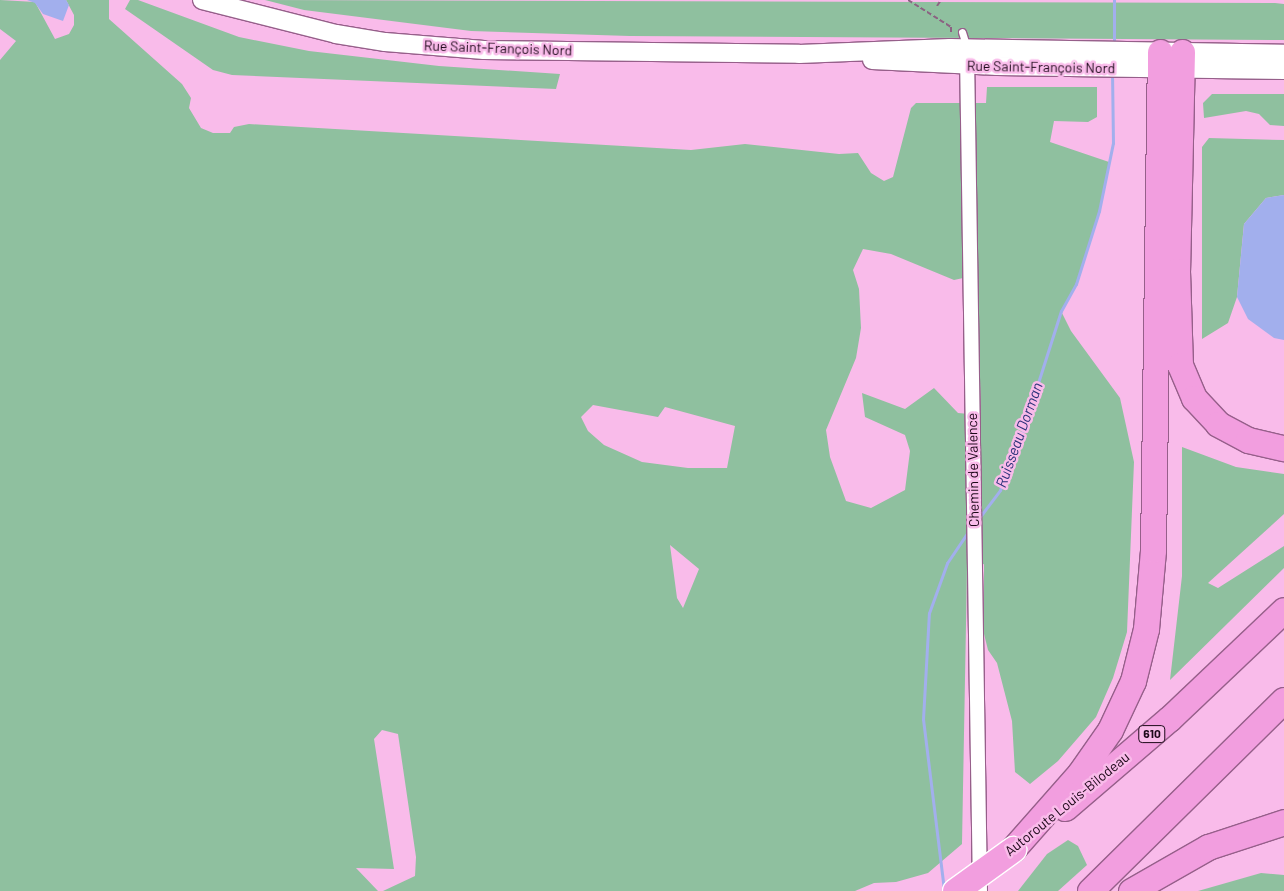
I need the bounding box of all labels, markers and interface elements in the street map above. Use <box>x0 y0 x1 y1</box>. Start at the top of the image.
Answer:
street label: Rue Saint-François Nord <box>424 37 572 59</box>
street label: Rue Saint-François Nord <box>967 57 1115 77</box>
water label: Ruisseau Dorman <box>992 380 1046 490</box>
street label: Chemin de Valence <box>964 413 982 527</box>
road number: 610 <box>1138 724 1166 744</box>
street label: Autoroute Louis-Bilodeau <box>1001 749 1133 859</box>

